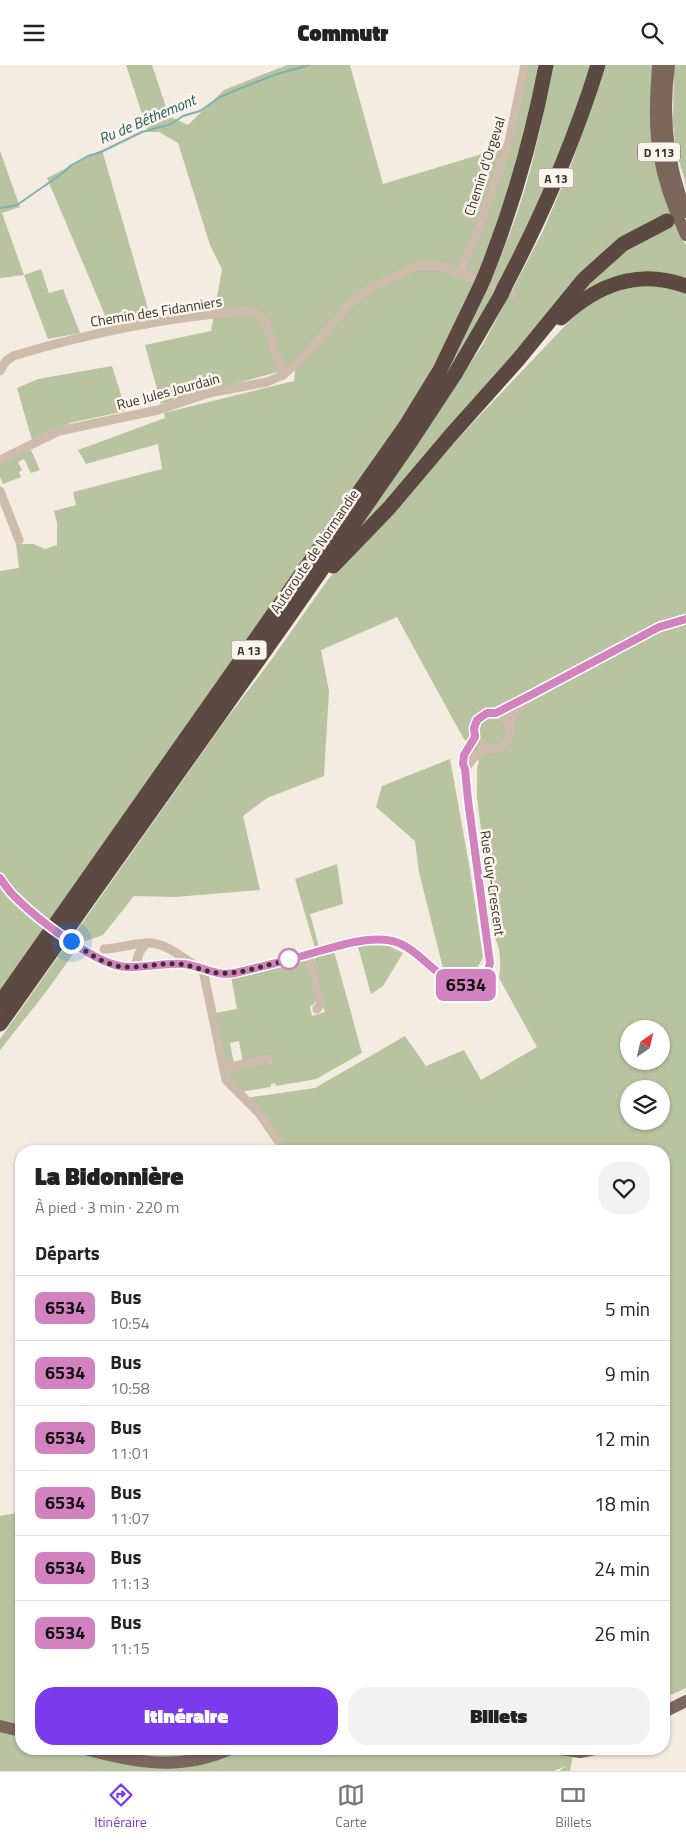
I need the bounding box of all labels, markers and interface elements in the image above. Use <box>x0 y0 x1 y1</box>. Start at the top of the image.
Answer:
text: Commutr <box>298 16 388 50</box>
icon: menu <box>20 19 48 47</box>
icon: search <box>638 19 666 47</box>
water label: Ru de Béthemont <box>95 87 201 150</box>
street label: Chemin d'Orgeval <box>458 114 510 218</box>
road number: D 113 <box>638 142 680 161</box>
road number: A 13 <box>538 169 574 187</box>
street label: Chemin des Fidanniers <box>89 290 223 332</box>
street label: Rue Jules Jourdain <box>114 367 222 415</box>
street label: Autoroute de Normandie <box>265 485 363 617</box>
road number: A 13 <box>232 641 266 659</box>
street label: Rue Guy-Crescent <box>475 829 511 937</box>
your location <box>59 929 84 954</box>
unlabelled marker <box>278 948 300 970</box>
line badge: 6534 <box>431 969 501 1001</box>
text: 6534 <box>446 971 486 998</box>
north arrow <box>620 1020 670 1070</box>
map controls <box>620 1020 670 1130</box>
button: layers <box>620 1080 670 1130</box>
text: La Bidonnière <box>35 1158 184 1194</box>
button: heart <box>598 1162 650 1214</box>
text: À pied · 3 min · 220 m <box>35 1195 179 1219</box>
text: Départs <box>35 1238 100 1267</box>
text: Bus <box>110 1282 141 1311</box>
text: 6534 <box>45 1294 85 1321</box>
text: 5 min <box>605 1294 650 1323</box>
text: 10:54 <box>110 1311 150 1335</box>
text: Bus <box>110 1347 141 1376</box>
text: 6534 <box>45 1359 85 1386</box>
text: 9 min <box>605 1359 650 1388</box>
text: 10:58 <box>110 1376 150 1400</box>
text: Bus <box>110 1412 141 1441</box>
text: 6534 <box>45 1424 85 1451</box>
text: 12 min <box>594 1424 650 1453</box>
text: 11:01 <box>110 1441 150 1465</box>
text: Bus <box>110 1477 141 1506</box>
text: 6534 <box>45 1489 85 1516</box>
text: 18 min <box>594 1489 650 1518</box>
text: 11:07 <box>110 1506 150 1530</box>
text: Bus <box>110 1542 141 1571</box>
text: 6534 <box>45 1554 85 1581</box>
text: 24 min <box>594 1554 650 1583</box>
text: 11:13 <box>110 1571 150 1595</box>
text: Bus <box>110 1607 141 1636</box>
text: 6534 <box>45 1619 85 1646</box>
text: 26 min <box>594 1619 650 1648</box>
text: 11:15 <box>110 1636 150 1660</box>
button: Itinéraire <box>35 1687 338 1745</box>
button: Billets <box>348 1687 650 1745</box>
tab: Itinéraire <box>94 1781 147 1832</box>
tab: Carte <box>335 1781 367 1832</box>
tab: Billets <box>555 1781 592 1832</box>

